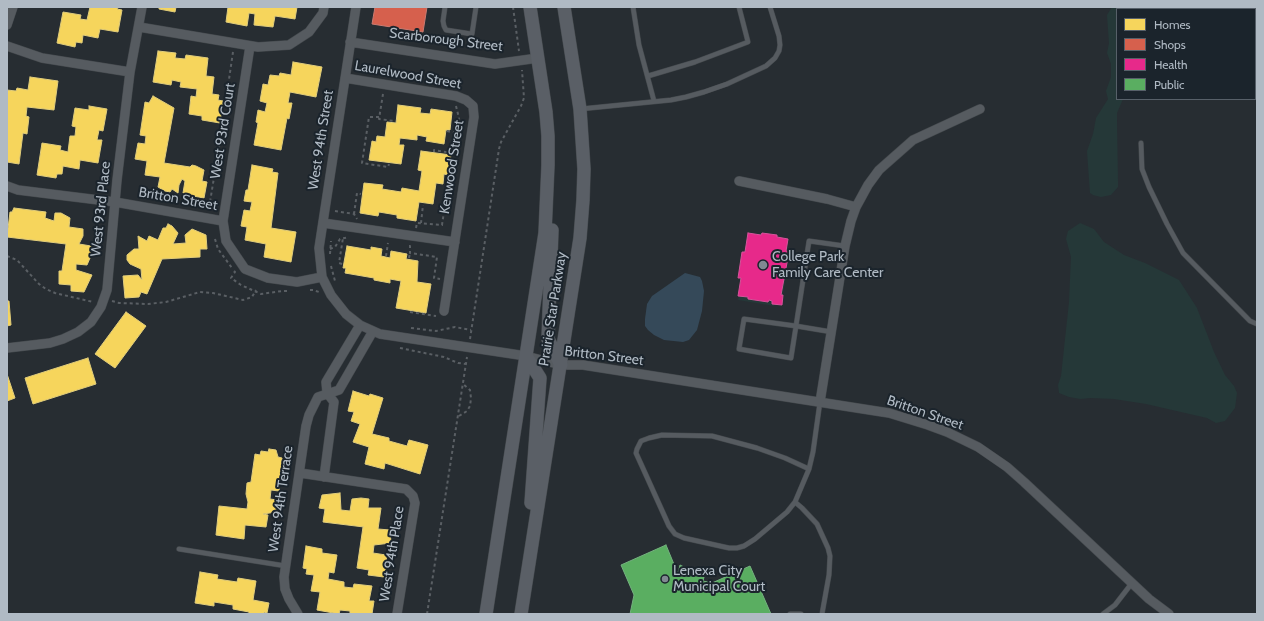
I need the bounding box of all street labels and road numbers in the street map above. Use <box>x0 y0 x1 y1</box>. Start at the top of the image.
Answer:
street label: Scarborough Street <box>388 25 504 55</box>
street label: Laurelwood Street <box>353 57 463 93</box>
street label: West 93rd Court <box>207 82 239 180</box>
street label: West 94th Street <box>305 89 337 191</box>
street label: Kenwood Street <box>436 119 468 215</box>
street label: West 93rd Place <box>88 161 114 257</box>
street label: Britton Street <box>137 184 219 214</box>
street label: Prairie Star Parkway <box>536 251 570 367</box>
street label: Britton Street <box>563 343 645 369</box>
street label: Britton Street <box>885 392 965 434</box>
street label: West 94th Terrace <box>265 445 297 553</box>
street label: West 94th Place <box>376 505 408 603</box>

